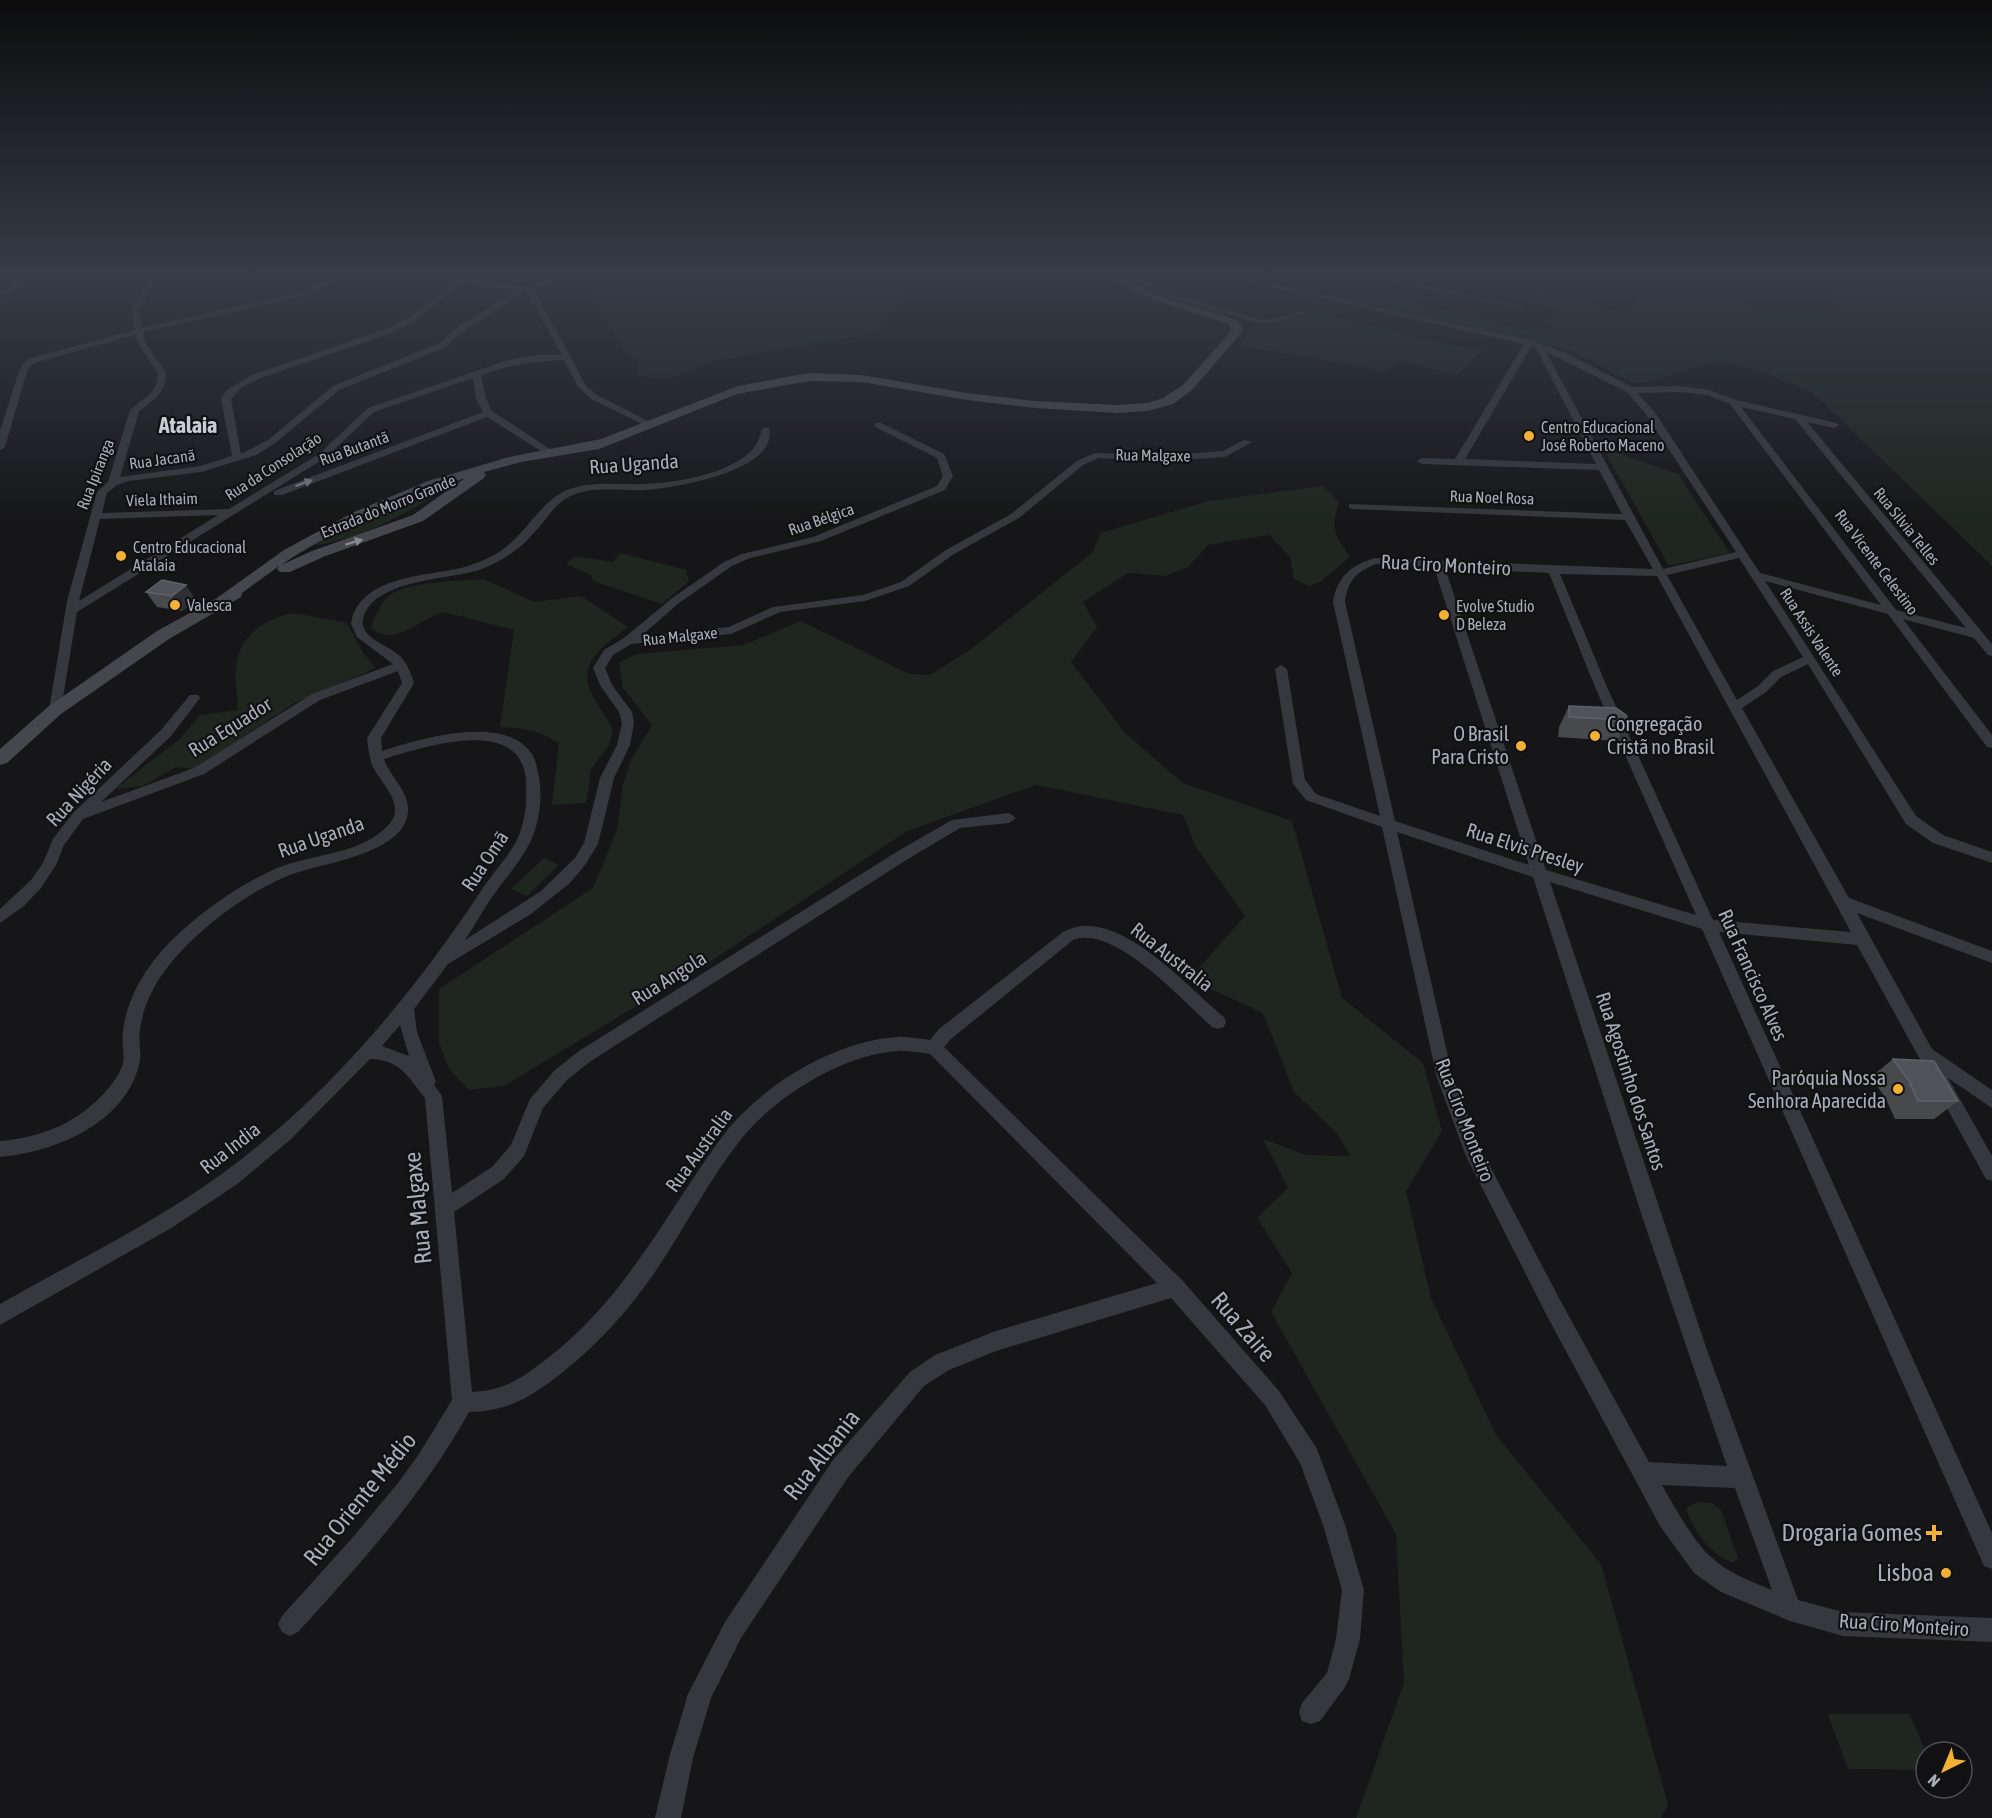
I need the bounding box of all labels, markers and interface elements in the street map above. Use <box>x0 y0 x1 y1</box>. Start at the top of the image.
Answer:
district label: Atalaia <box>158 412 217 438</box>
place label: Centro Educacional José Roberto Maceno <box>1541 418 1664 454</box>
street label: Rua Butantã <box>317 427 391 469</box>
street label: Rua da Consolação <box>222 428 325 505</box>
marker: Centro Educacional José Roberto Maceno <box>1522 429 1536 443</box>
street label: Rua Ipiranga <box>73 436 118 512</box>
street label: Rua Jacanã <box>128 445 196 473</box>
street label: Rua Malgaxe <box>1115 445 1191 466</box>
street label: Rua Uganda <box>589 449 679 478</box>
street label: Estrada do Morro Grande <box>318 471 458 541</box>
one-way arrow <box>295 477 313 487</box>
street label: Rua Silvia Telles <box>1870 484 1944 569</box>
street label: Rua Noel Rosa <box>1449 487 1535 507</box>
street label: Viela Ithaim <box>126 489 198 509</box>
street label: Rua Bélgica <box>786 499 856 540</box>
street label: Rua Vicente Celestino <box>1832 506 1922 618</box>
one-way arrow <box>345 537 363 546</box>
place label: Centro Educacional Atalaia <box>133 538 247 574</box>
marker: Centro Educacional Atalaia <box>114 549 128 563</box>
street label: Rua Ciro Monteiro <box>1380 550 1512 579</box>
street label: Rua Assis Valente <box>1777 584 1847 680</box>
place label: Valesca <box>187 596 232 614</box>
place label: Evolve Studio D Beleza <box>1456 597 1535 633</box>
marker: Valesca <box>168 598 182 612</box>
marker: Evolve Studio D Beleza <box>1437 608 1451 622</box>
street label: Rua Malgaxe <box>642 623 718 650</box>
street label: Rua Equador <box>184 691 276 761</box>
place label: Congregação Cristã no Brasil <box>1607 712 1715 758</box>
place label: O Brasil Para Cristo <box>1431 722 1510 768</box>
marker: Congregação Cristã no Brasil <box>1588 729 1602 743</box>
marker: O Brasil Para Cristo <box>1514 739 1528 753</box>
street label: Rua Nigéria <box>41 753 116 831</box>
street label: Rua Uganda <box>275 811 367 862</box>
street label: Rua Elvis Presley <box>1464 818 1587 877</box>
street label: Rua Omã <box>456 826 513 895</box>
street label: Rua Francisco Alves <box>1714 905 1793 1044</box>
street label: Rua Australia <box>1127 917 1218 996</box>
street label: Rua Angola <box>627 946 710 1009</box>
street label: Rua Agostinho dos Santos <box>1592 989 1671 1173</box>
street label: Rua Ciro Monteiro <box>1431 1055 1500 1185</box>
place label: Paróquia Nossa Senhora Aparecida <box>1748 1066 1886 1112</box>
marker: Paróquia Nossa Senhora Aparecida <box>1891 1082 1905 1096</box>
street label: Rua Australia <box>660 1103 737 1196</box>
street label: Rua India <box>195 1117 264 1178</box>
street label: Rua Malgaxe <box>398 1151 437 1265</box>
street label: Rua Zaire <box>1206 1286 1281 1367</box>
street label: Rua Albania <box>778 1404 865 1505</box>
street label: Rua Oriente Médio <box>298 1427 421 1571</box>
place label: Drogaria Gomes <box>1782 1519 1922 1546</box>
marker: Drogaria Gomes <box>1927 1526 1941 1540</box>
place label: Lisboa <box>1877 1559 1934 1586</box>
marker: Lisboa <box>1939 1566 1953 1580</box>
street label: Rua Ciro Monteiro <box>1838 1608 1970 1641</box>
north arrow <box>1914 1740 1974 1800</box>
text: N <box>1924 1771 1943 1791</box>

